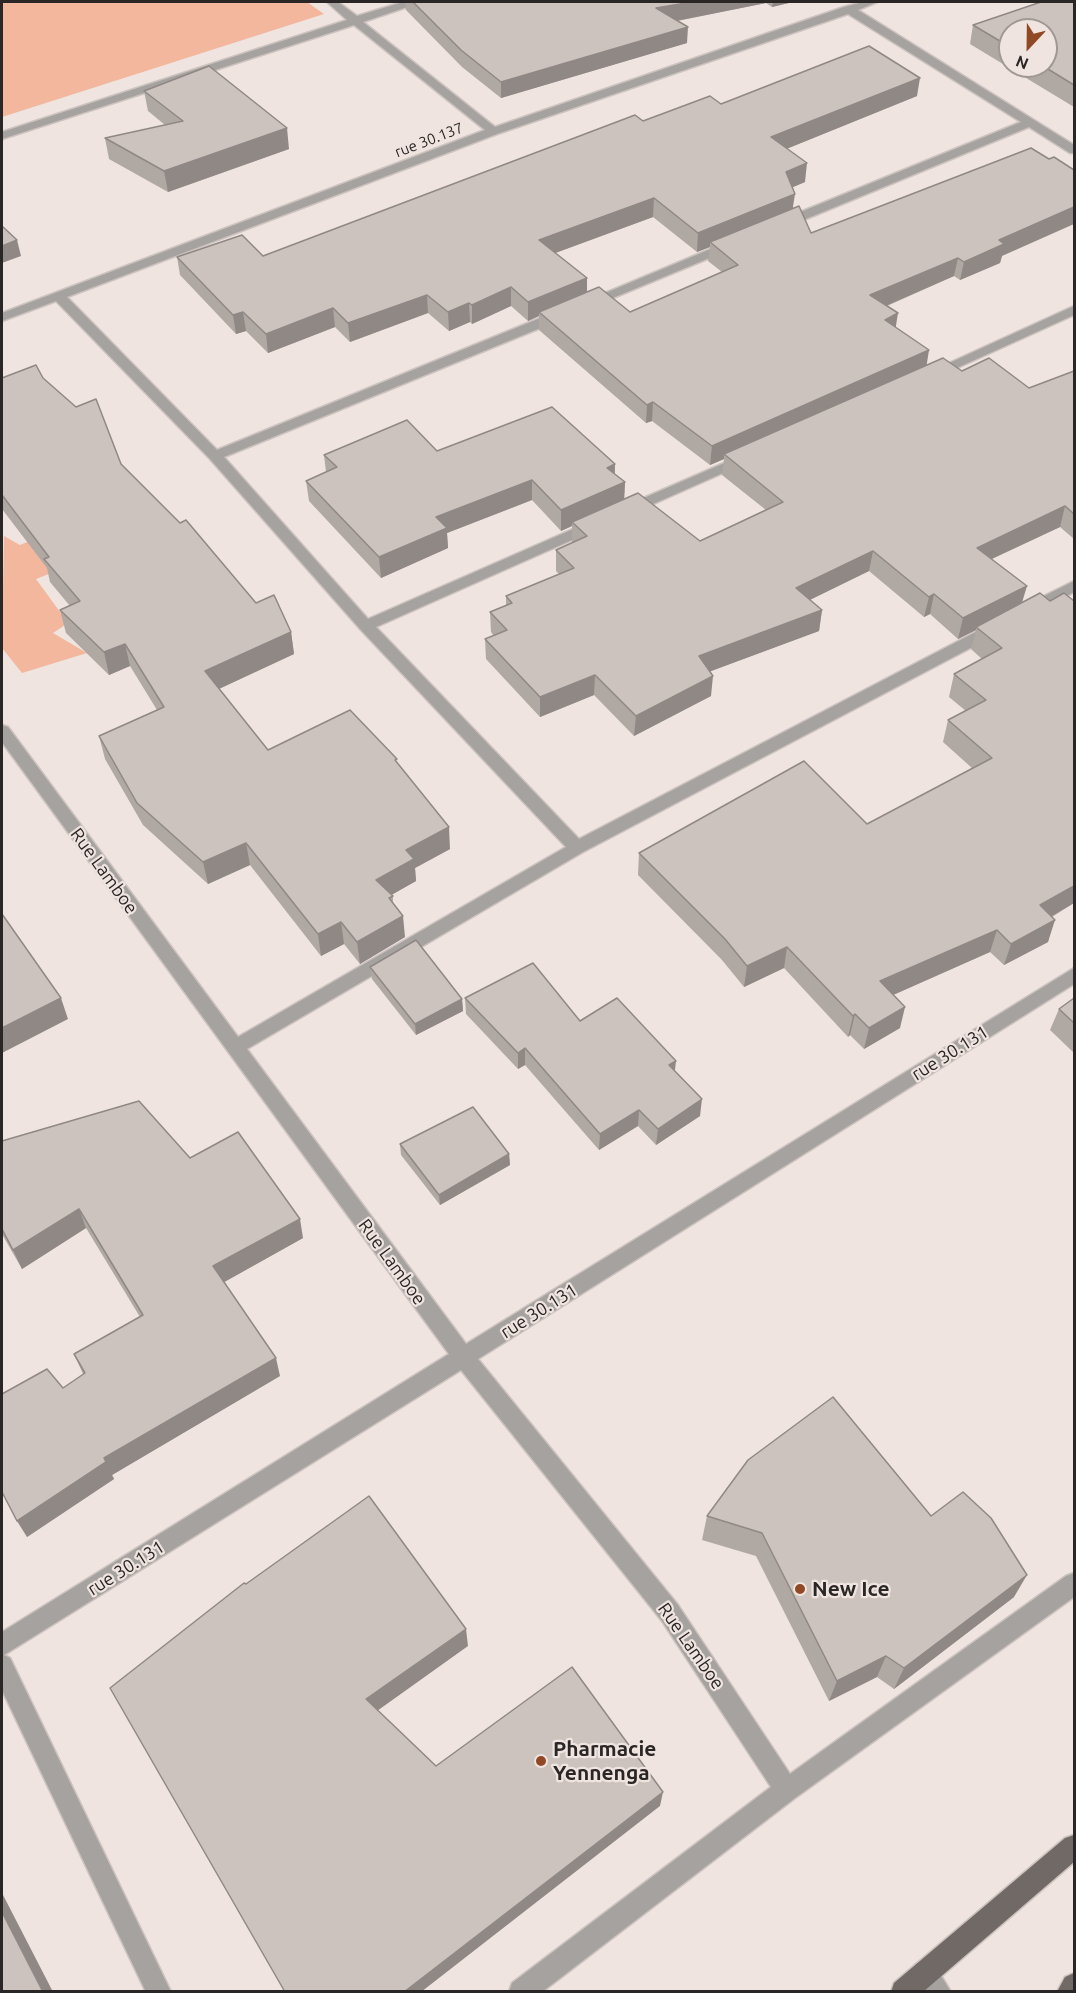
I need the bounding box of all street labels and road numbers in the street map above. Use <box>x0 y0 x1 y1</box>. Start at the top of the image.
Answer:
street label: rue 30.137 <box>392 119 466 161</box>
street label: Rue Lamboe <box>66 824 142 918</box>
street label: rue 30.131 <box>908 1021 992 1085</box>
street label: Rue Lamboe <box>354 1215 430 1309</box>
street label: rue 30.131 <box>497 1279 581 1343</box>
street label: rue 30.131 <box>84 1536 168 1600</box>
street label: Rue Lamboe <box>653 1599 729 1693</box>

